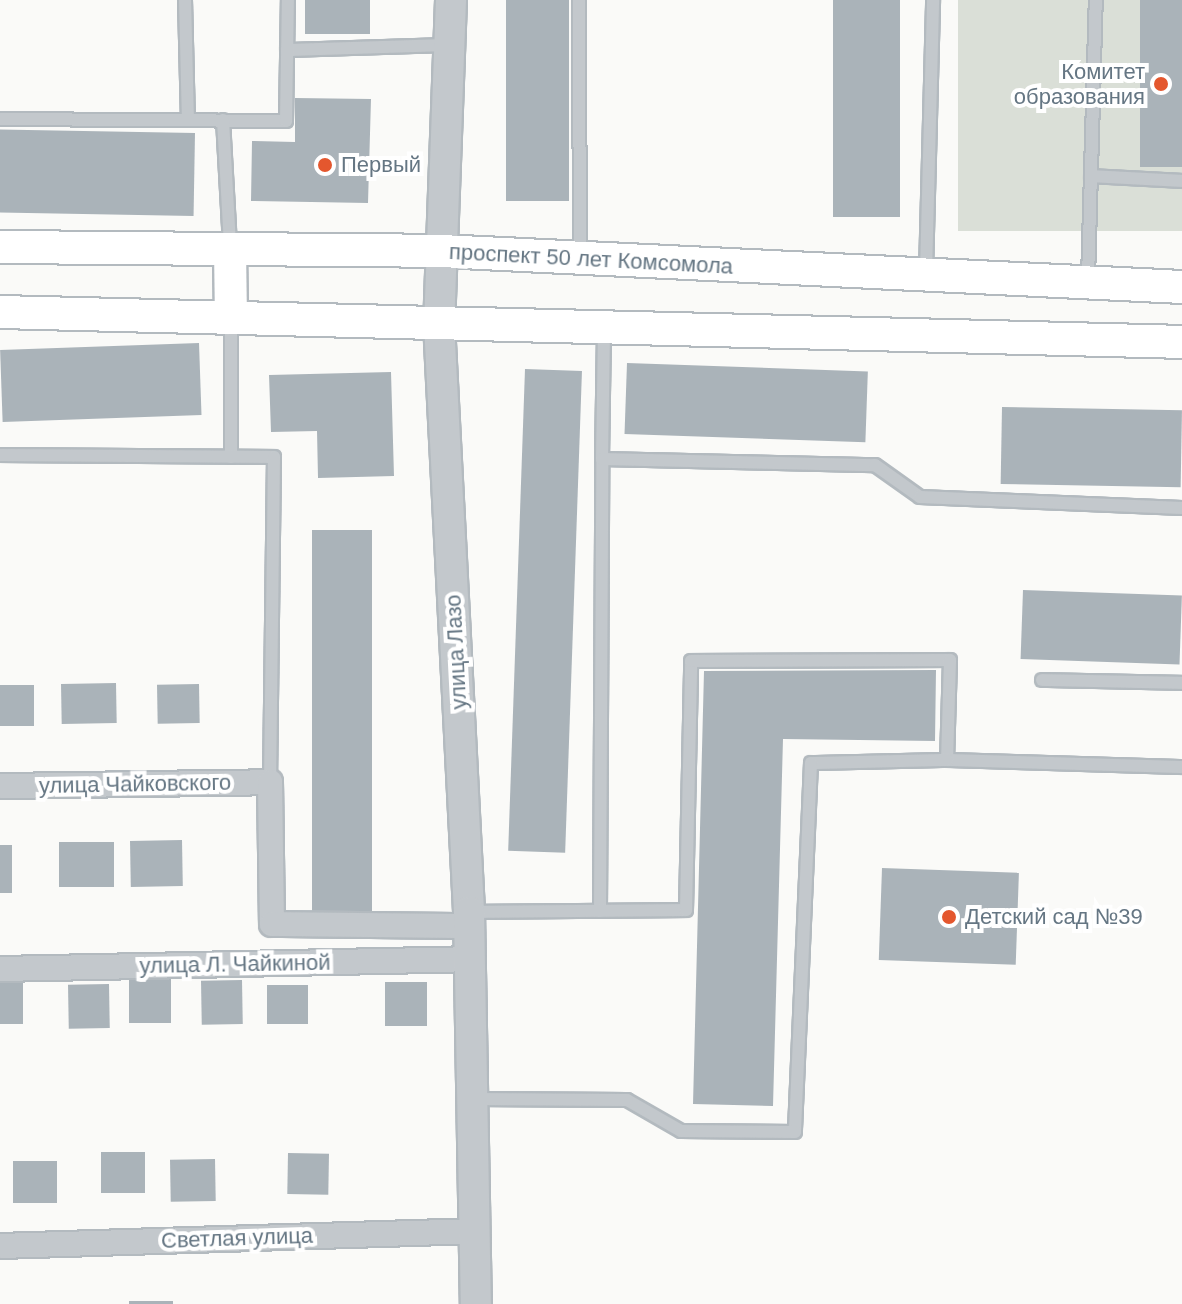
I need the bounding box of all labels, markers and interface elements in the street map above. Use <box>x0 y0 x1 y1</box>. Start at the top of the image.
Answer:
place label: Комитет образования <box>1014 58 1145 110</box>
marker: Комитет образования <box>1152 75 1170 93</box>
place label: Первый <box>341 152 421 178</box>
marker: Первый <box>316 156 334 174</box>
street label: проспект 50 лет Комсомола <box>448 238 734 280</box>
street label: улица Лазо <box>440 594 472 710</box>
street label: улица Чайковского <box>39 769 231 799</box>
place label: Детский сад №39 <box>965 904 1143 930</box>
marker: Детский сад №39 <box>940 908 958 926</box>
street label: улица Л. Чайкиной <box>139 949 331 979</box>
street label: Светлая улица <box>161 1222 313 1254</box>

